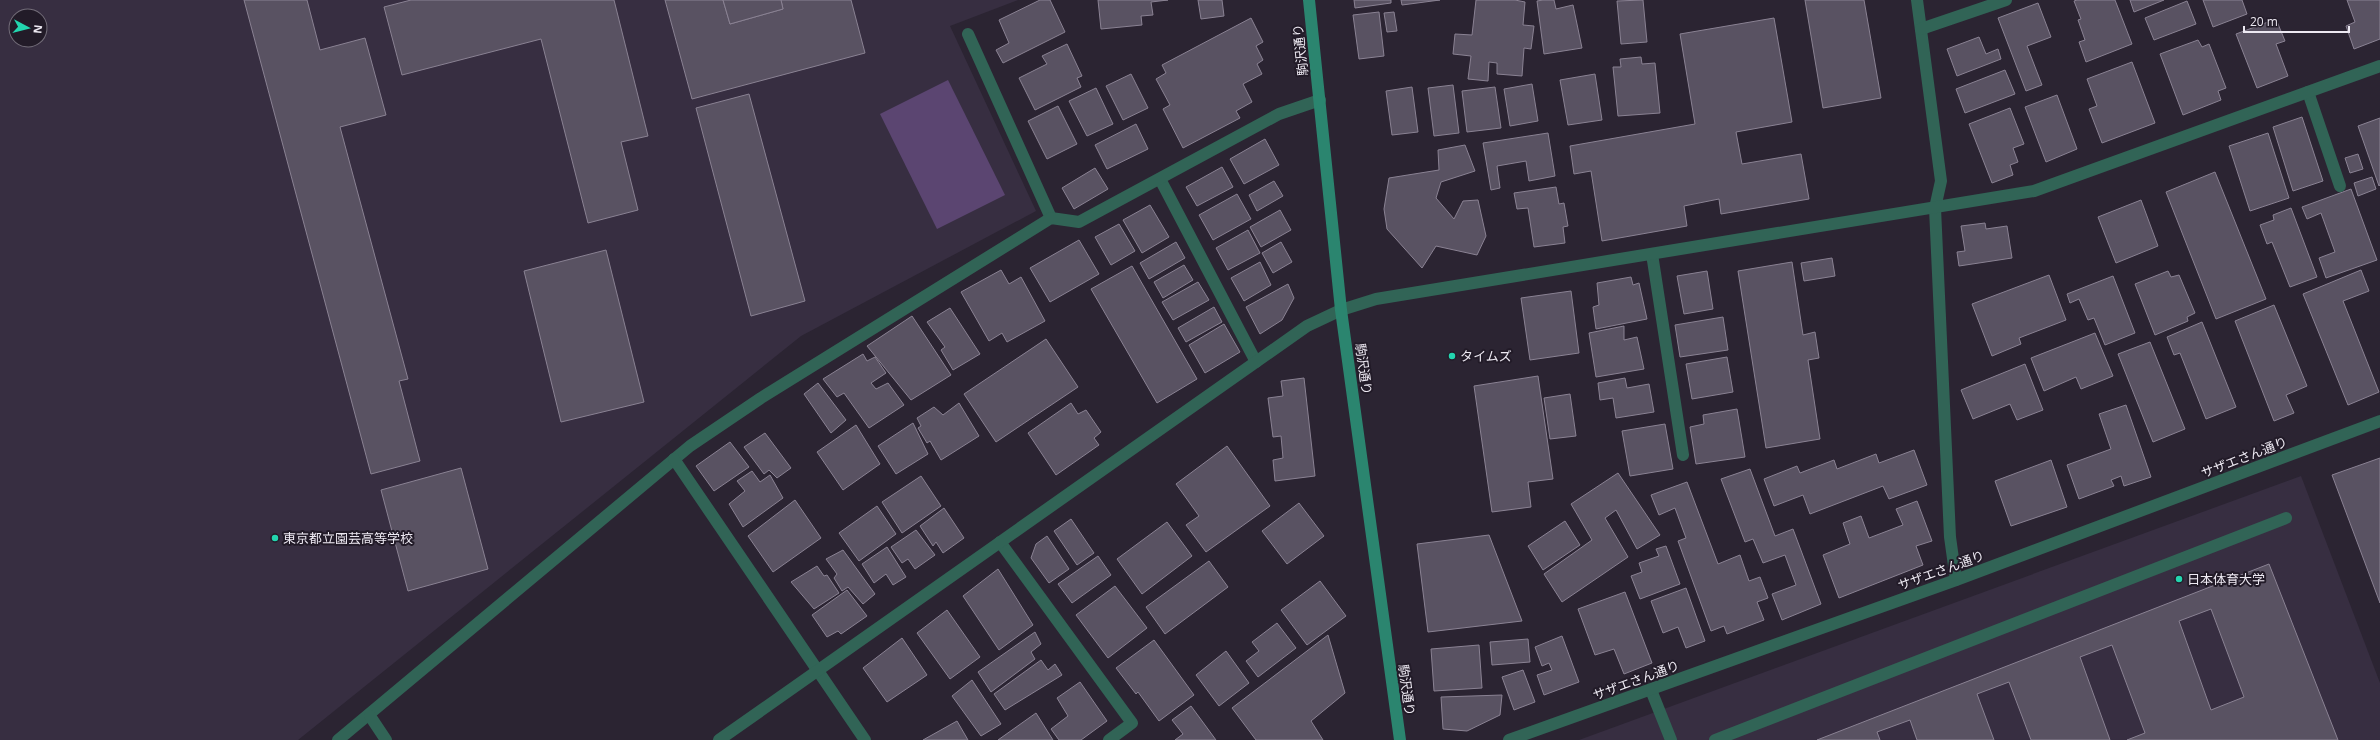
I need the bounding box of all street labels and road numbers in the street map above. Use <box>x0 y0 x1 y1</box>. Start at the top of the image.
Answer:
street label: 駒沢通り <box>1288 23 1312 77</box>
street label: 駒沢通り <box>1351 342 1377 396</box>
street label: サザエさん通り <box>2198 432 2290 482</box>
street label: サザエさん通り <box>1895 546 1987 594</box>
street label: サザエさん通り <box>1590 656 1682 704</box>
street label: 駒沢通り <box>1394 663 1420 717</box>

